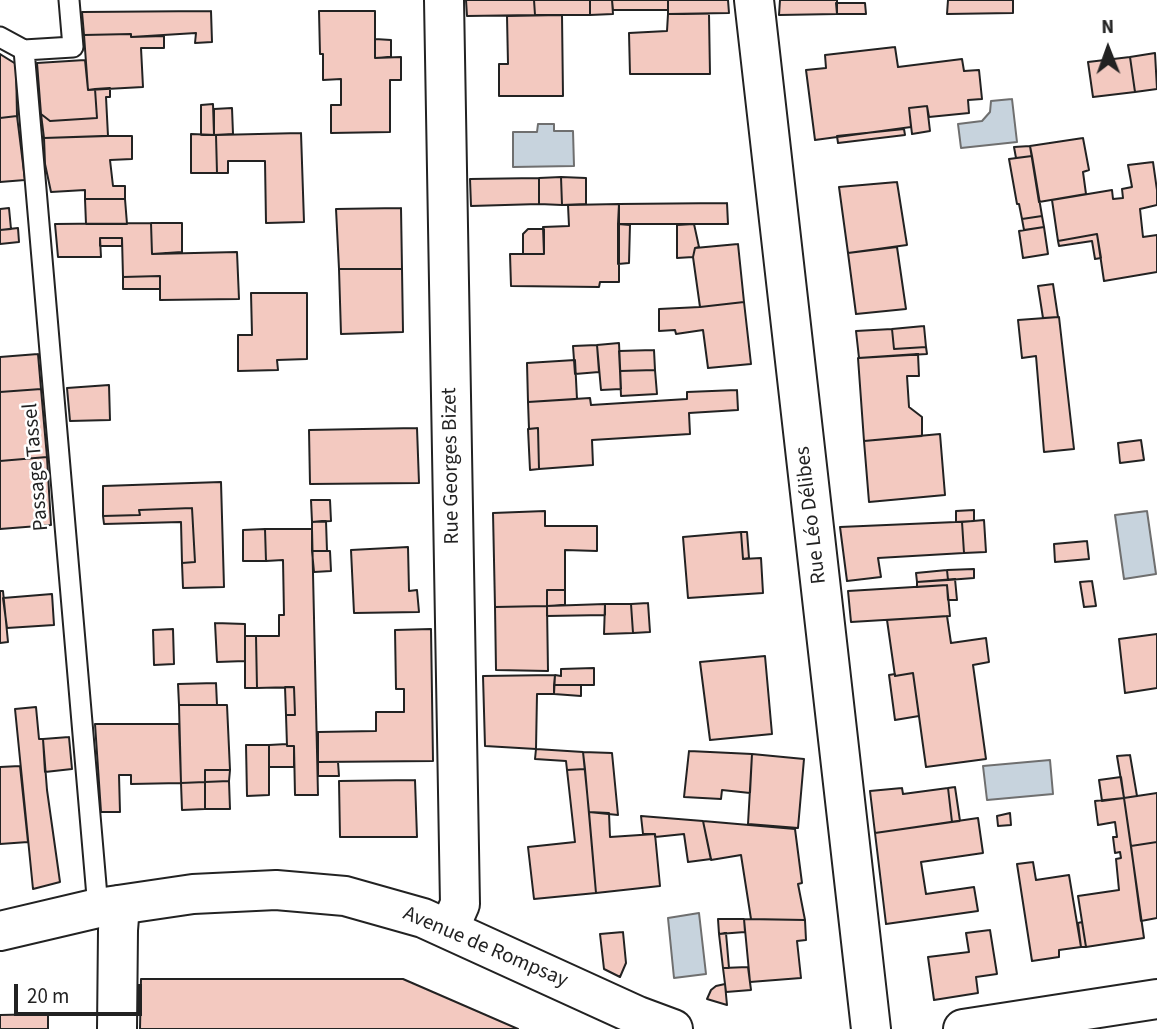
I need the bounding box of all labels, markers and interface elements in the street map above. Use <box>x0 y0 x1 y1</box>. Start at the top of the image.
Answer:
north arrow <box>1073 14 1143 84</box>
text: N <box>1101 14 1114 41</box>
street label: Rue Georges Bizet <box>438 387 466 545</box>
street label: Passage Tassel <box>19 402 55 532</box>
street label: Rue Léo Délibes <box>791 445 833 585</box>
street label: Avenue de Rompsay <box>399 902 571 994</box>
scale bar <box>18 970 145 1014</box>
text: 20 m <box>27 981 69 1011</box>

